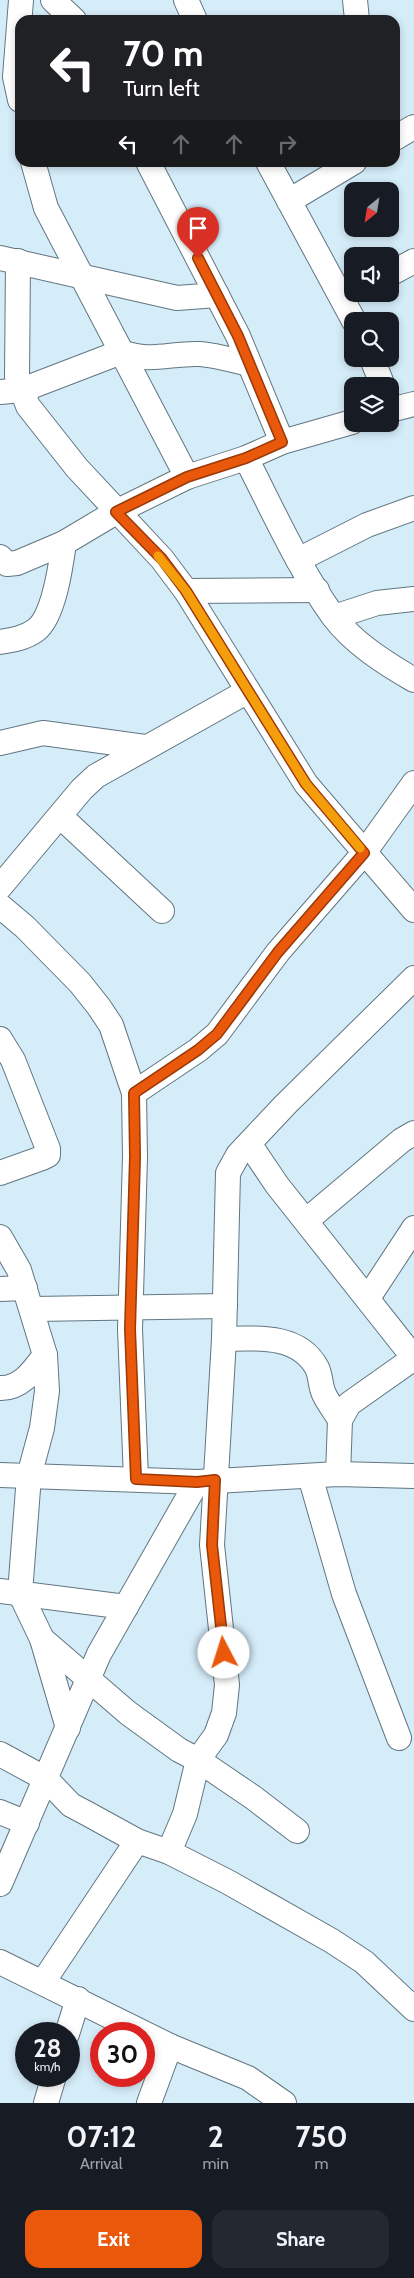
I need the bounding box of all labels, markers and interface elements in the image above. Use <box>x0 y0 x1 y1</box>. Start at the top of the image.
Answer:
text: 70 m <box>123 32 204 75</box>
icon: left <box>40 35 105 100</box>
text: Turn left <box>123 75 200 102</box>
icon: left <box>114 130 142 158</box>
icon: ahead <box>167 130 195 158</box>
icon: ahead <box>220 130 248 158</box>
icon: right <box>273 130 301 158</box>
north arrow <box>344 182 399 238</box>
map controls <box>344 182 399 432</box>
pin <box>177 207 219 258</box>
icon: arrive <box>184 214 212 242</box>
button: sound <box>344 247 399 302</box>
button: search <box>344 312 399 367</box>
button: layers <box>344 377 399 432</box>
position arrow <box>197 1626 249 1678</box>
speed limit sign: 30 <box>90 2022 155 2087</box>
text: 28 <box>33 2033 62 2063</box>
text: km/h <box>34 2059 61 2074</box>
text: 07:12 <box>66 2118 136 2155</box>
text: 2 <box>208 2118 224 2155</box>
text: 750 <box>295 2118 348 2155</box>
text: Arrival <box>80 2154 123 2173</box>
text: min <box>203 2154 229 2173</box>
text: m <box>314 2154 328 2173</box>
button: Exit <box>25 2210 202 2268</box>
button: Share <box>212 2210 389 2268</box>

